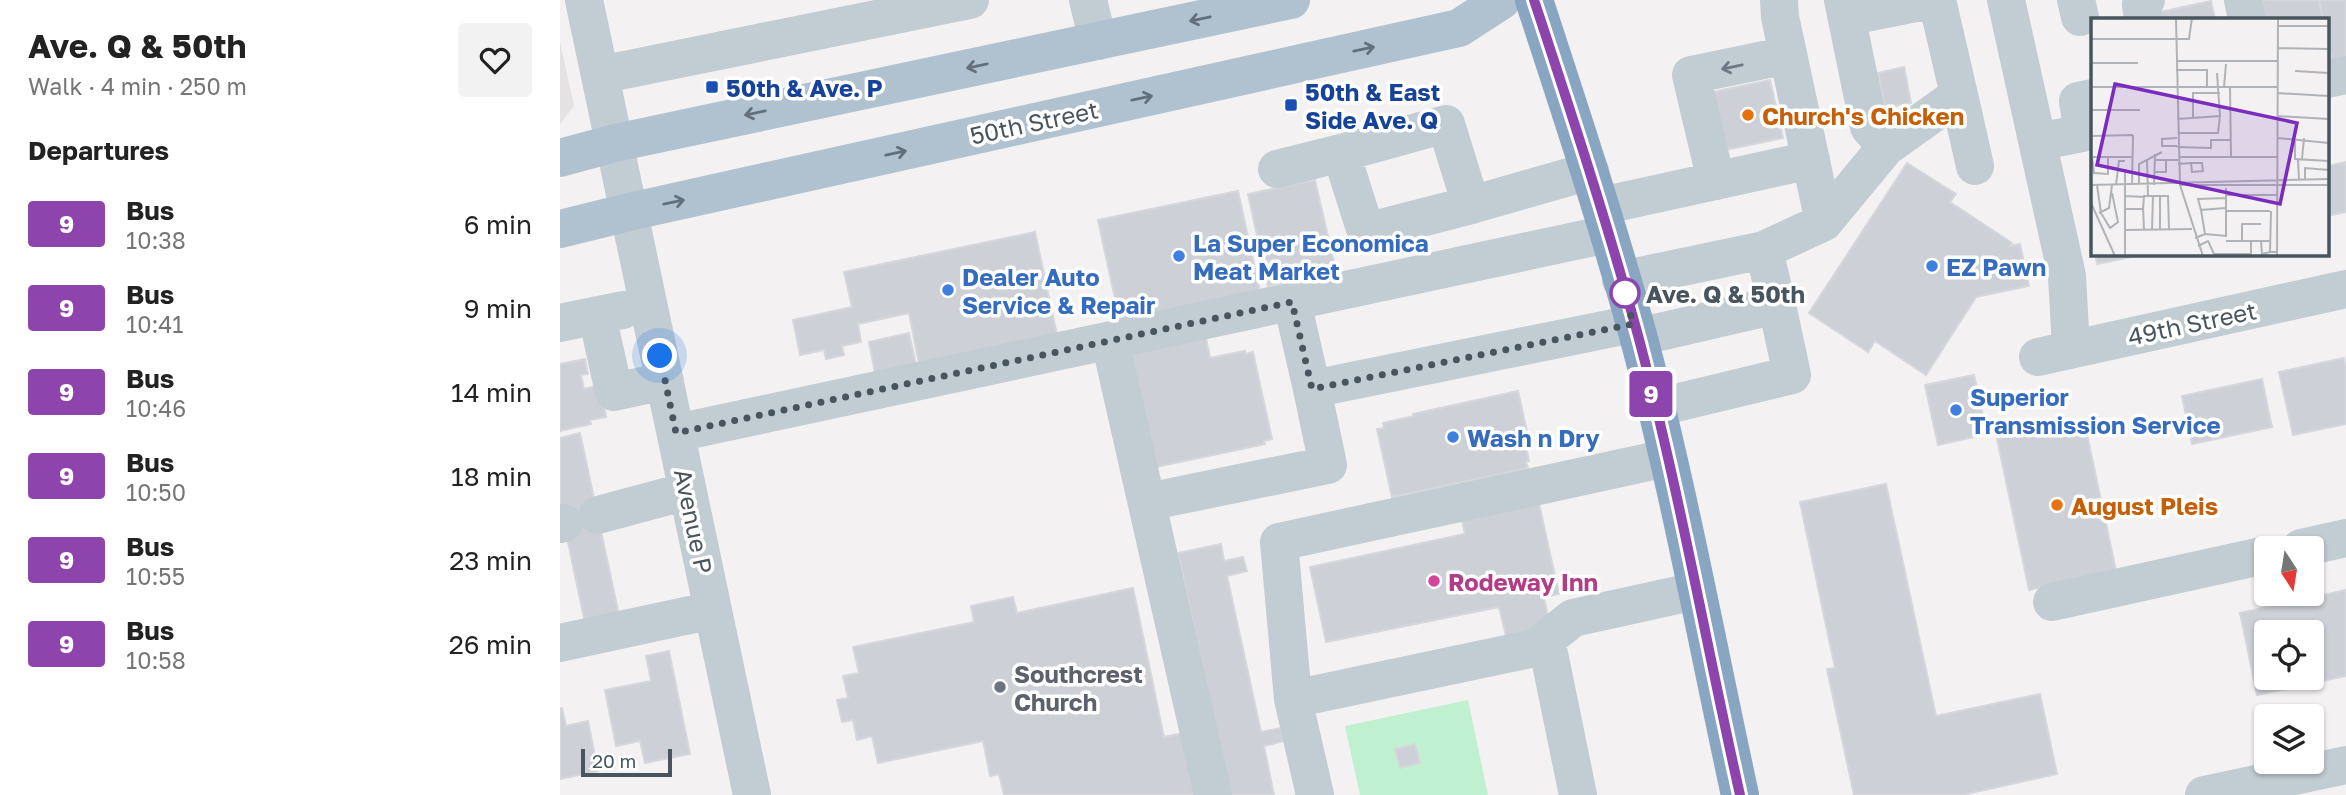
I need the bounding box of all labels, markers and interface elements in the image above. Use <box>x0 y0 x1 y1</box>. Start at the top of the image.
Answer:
one-way arrow <box>1189 13 1212 27</box>
inset map <box>2091 18 2329 256</box>
button: heart <box>458 23 532 97</box>
text: Ave. Q & 50th <box>28 26 247 65</box>
one-way arrow <box>1352 42 1375 55</box>
one-way arrow <box>966 60 989 74</box>
one-way arrow <box>1721 60 1744 74</box>
text: Walk · 4 min · 250 m <box>28 72 247 100</box>
place label: 50th & Ave. P <box>726 73 883 102</box>
place label: 50th & East Side Ave. Q <box>1305 77 1440 134</box>
marker: 50th & Ave. P <box>704 79 720 95</box>
one-way arrow <box>1130 91 1153 104</box>
street label: 50th Street <box>967 94 1101 150</box>
marker: 50th & East Side Ave. Q <box>1283 97 1299 113</box>
place label: Church's Chicken <box>1762 101 1964 130</box>
one-way arrow <box>744 107 767 121</box>
marker: Church's Chicken <box>1740 107 1756 123</box>
text: Departures <box>28 135 169 166</box>
one-way arrow <box>884 145 907 159</box>
one-way arrow <box>662 194 685 208</box>
text: Bus <box>126 195 174 226</box>
text: 9 <box>59 209 74 238</box>
text: 6 min <box>464 209 532 240</box>
text: 10:38 <box>126 226 186 254</box>
place label: La Super Economica Meat Market <box>1193 228 1429 285</box>
marker: La Super Economica Meat Market <box>1171 248 1187 264</box>
place label: EZ Pawn <box>1946 252 2046 281</box>
marker: EZ Pawn <box>1924 258 1940 274</box>
place label: Dealer Auto Service & Repair <box>962 262 1155 319</box>
marker: Ave. Q & 50th <box>1610 278 1640 308</box>
text: Bus <box>126 279 174 310</box>
place label: Ave. Q & 50th <box>1646 279 1805 308</box>
marker: Dealer Auto Service & Repair <box>940 282 956 298</box>
text: 9 <box>59 293 74 322</box>
text: 9 min <box>464 293 532 324</box>
street label: 49th Street <box>2125 295 2259 351</box>
text: 10:41 <box>126 310 184 338</box>
your location <box>642 338 677 373</box>
text: Bus <box>126 363 174 394</box>
line badge: 9 <box>1628 371 1674 417</box>
text: 9 <box>59 377 74 406</box>
text: 14 min <box>451 377 532 408</box>
text: 9 <box>1643 379 1659 408</box>
place label: Superior Transmission Service <box>1970 382 2221 439</box>
text: 10:46 <box>126 394 186 422</box>
marker: Superior Transmission Service <box>1948 402 1964 418</box>
place label: Wash n Dry <box>1467 423 1600 452</box>
marker: Wash n Dry <box>1445 429 1461 445</box>
text: Bus <box>126 447 174 478</box>
text: 9 <box>59 461 74 490</box>
text: 18 min <box>451 461 532 492</box>
street label: Avenue P <box>669 466 719 576</box>
text: 10:50 <box>126 478 186 506</box>
place label: August Pleis <box>2071 491 2218 520</box>
marker: August Pleis <box>2049 497 2065 513</box>
text: Bus <box>126 531 174 562</box>
north arrow <box>2254 536 2324 606</box>
map controls <box>2254 536 2324 774</box>
text: 9 <box>59 545 74 574</box>
text: 23 min <box>449 545 532 576</box>
text: 10:55 <box>126 562 185 590</box>
place label: Rodeway Inn <box>1448 567 1598 596</box>
marker: Rodeway Inn <box>1426 573 1442 589</box>
text: Bus <box>126 615 174 646</box>
button: locate <box>2254 620 2324 690</box>
text: 9 <box>59 629 74 658</box>
text: 26 min <box>449 629 532 660</box>
text: 10:58 <box>126 646 186 674</box>
place label: Southcrest Church <box>1014 659 1143 716</box>
marker: Southcrest Church <box>992 679 1008 695</box>
button: layers <box>2254 704 2324 774</box>
scale bar <box>581 746 672 778</box>
text: 20 m <box>592 749 636 772</box>

